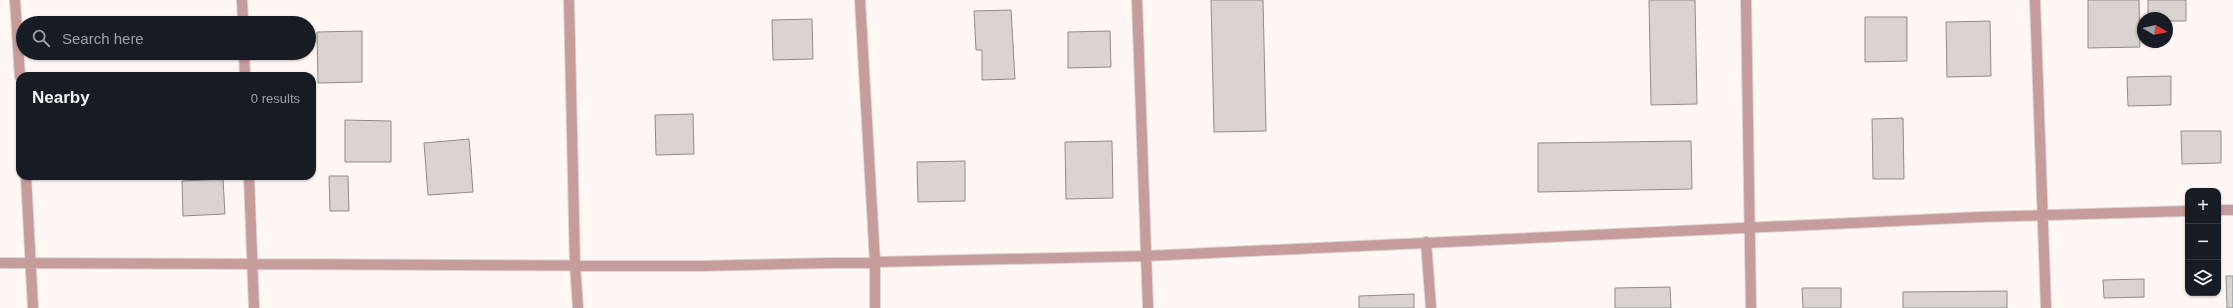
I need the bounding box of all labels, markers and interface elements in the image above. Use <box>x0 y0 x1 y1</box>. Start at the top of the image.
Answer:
north arrow <box>2137 12 2173 48</box>
search box <box>16 16 316 60</box>
icon: search <box>30 27 52 49</box>
text: Search here <box>62 30 144 47</box>
text: Nearby <box>32 88 90 107</box>
text: 0 results <box>251 91 300 106</box>
map controls <box>2185 188 2221 296</box>
button: + <box>2185 188 2221 224</box>
button: − <box>2185 224 2221 260</box>
button: layers <box>2185 260 2221 296</box>

